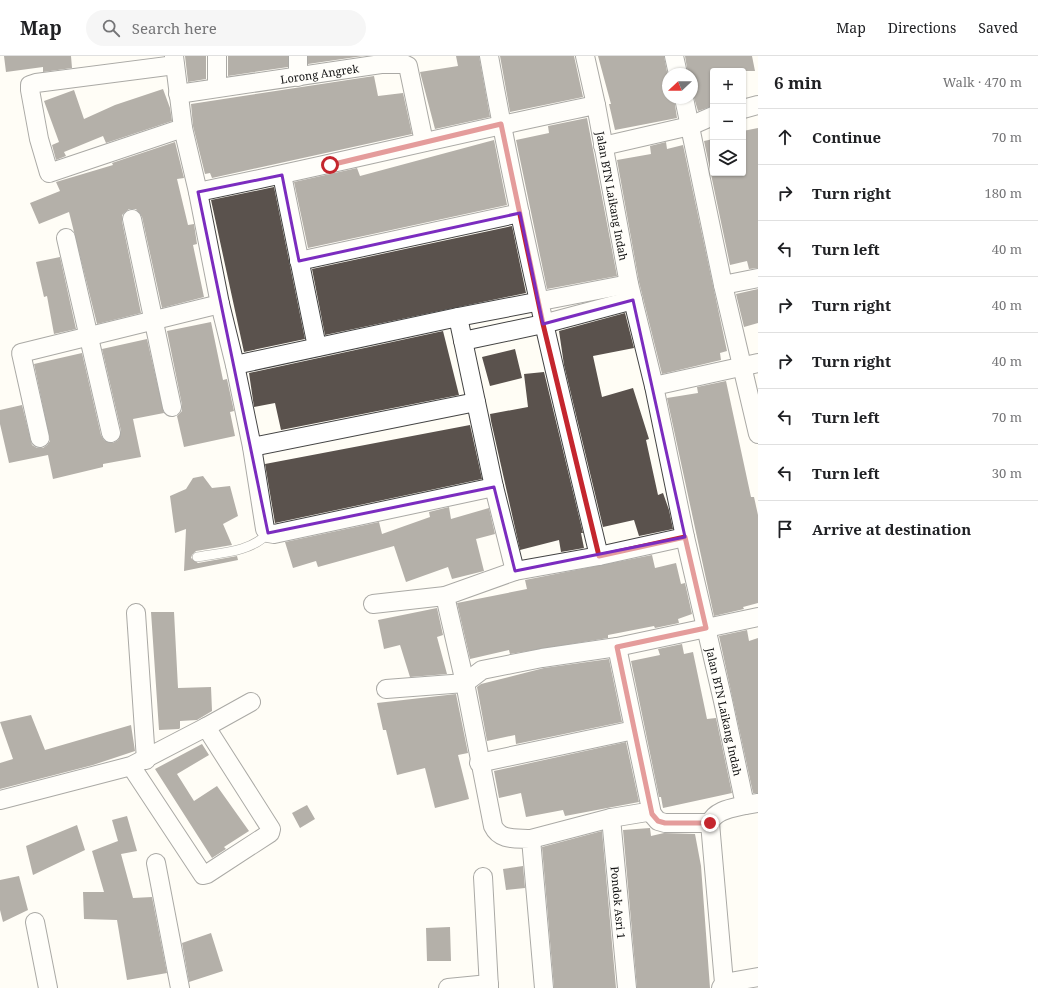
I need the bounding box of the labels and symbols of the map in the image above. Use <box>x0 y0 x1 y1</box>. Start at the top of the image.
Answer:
street label: Lorong Angrek <box>279 60 360 86</box>
north arrow <box>662 68 698 104</box>
street label: Jalan BTN Laikang Indah <box>593 129 632 262</box>
route start <box>321 156 339 174</box>
street label: Jalan BTN Laikang Indah <box>703 645 746 777</box>
route end <box>701 814 719 832</box>
street label: Pondok Asri 1 <box>608 866 630 940</box>

